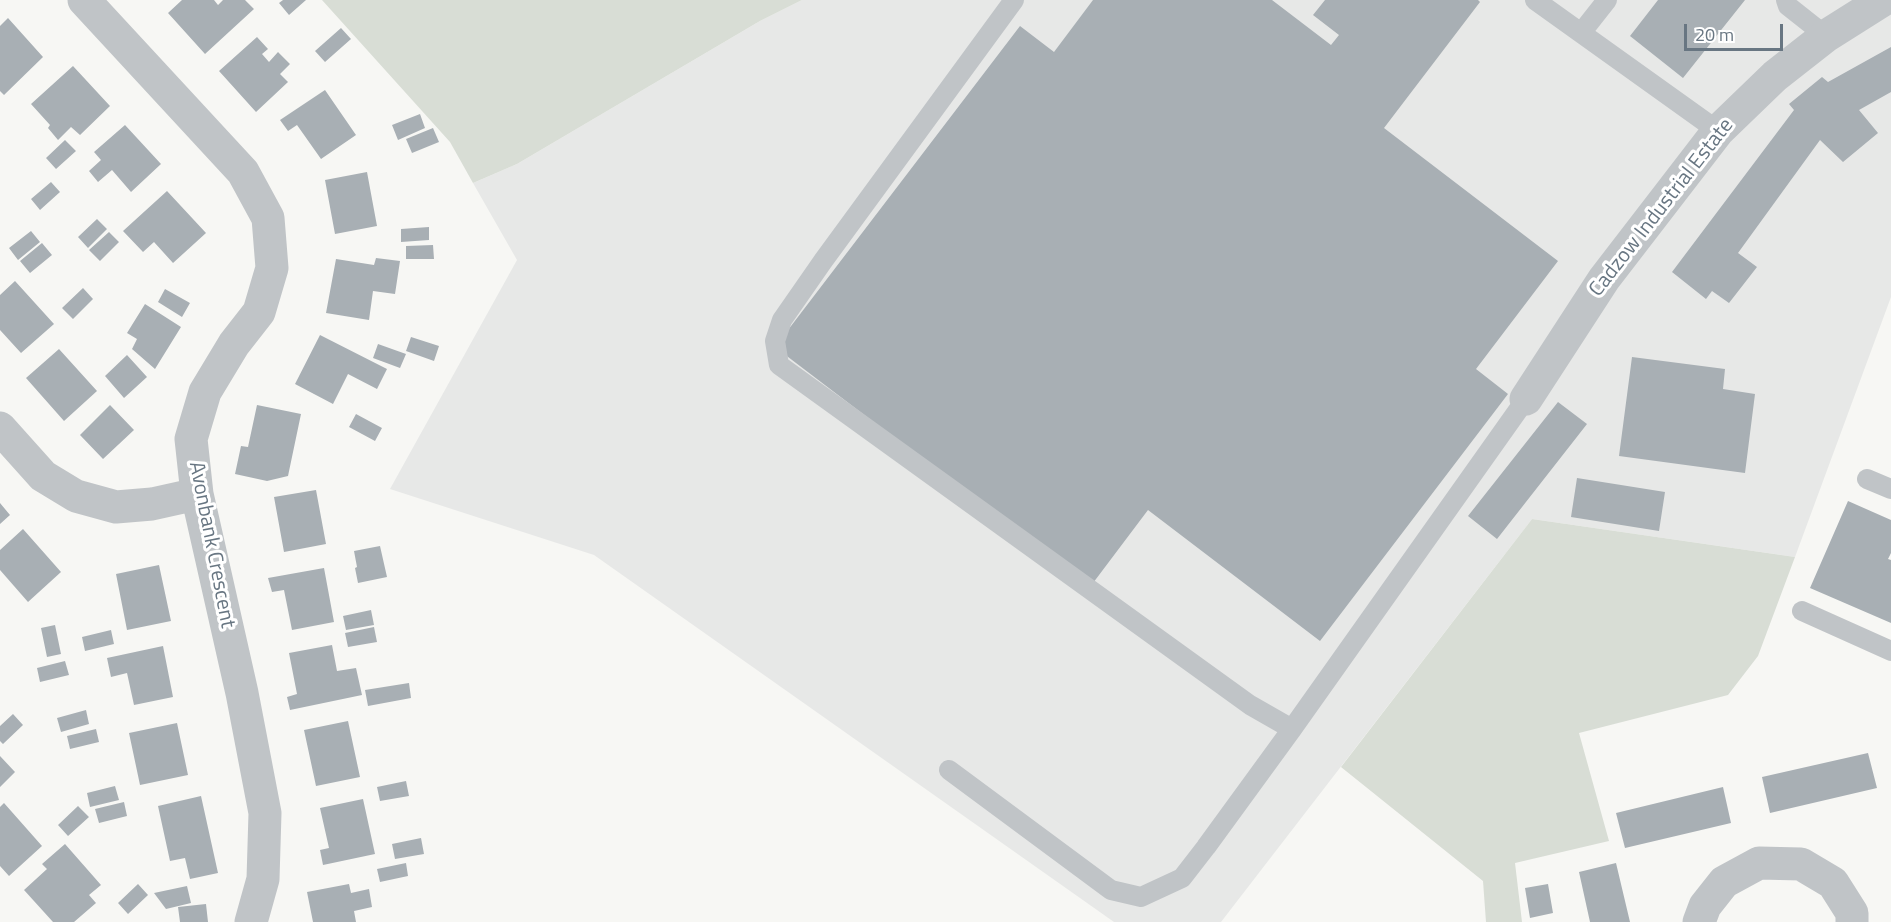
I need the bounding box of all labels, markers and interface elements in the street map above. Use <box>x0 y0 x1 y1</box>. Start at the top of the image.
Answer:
scale bar <box>1687 12 1786 50</box>
text: 20 m <box>1695 21 1734 48</box>
street label: Cadzow Industrial Estate <box>1585 114 1739 302</box>
street label: Avonbank Crescent <box>183 460 239 630</box>

